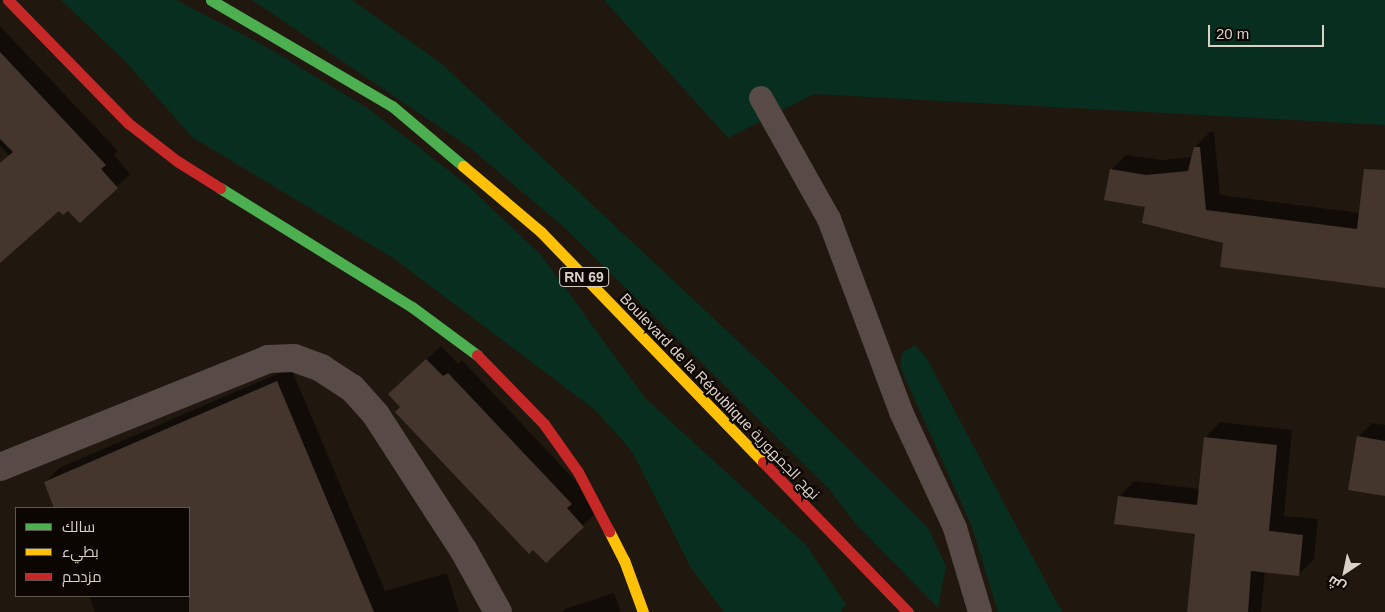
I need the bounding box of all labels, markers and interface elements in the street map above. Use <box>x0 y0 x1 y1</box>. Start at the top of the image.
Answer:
scale bar <box>1210 15 1326 47</box>
text: 20 m <box>1216 25 1249 42</box>
road number: RN 69 <box>559 266 609 288</box>
street label: Boulevard de la République نهج الجمهورية <box>616 289 824 503</box>
legend <box>15 507 190 597</box>
text: سالك <box>62 518 95 535</box>
text: بطيء <box>62 543 99 560</box>
north arrow <box>1320 547 1370 597</box>
text: مزدحم <box>62 568 102 585</box>
text: ش <box>1325 573 1349 596</box>

